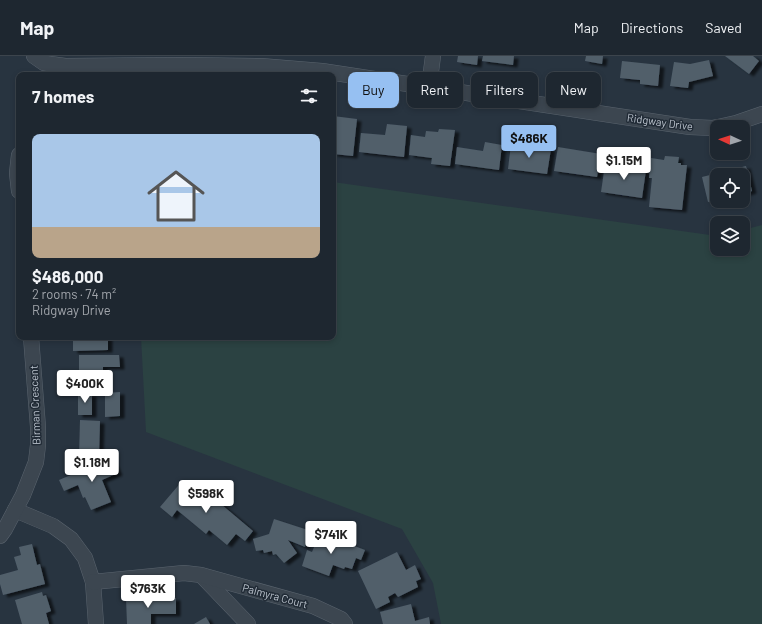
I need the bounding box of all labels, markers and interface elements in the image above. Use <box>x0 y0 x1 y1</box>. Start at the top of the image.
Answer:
text: Map <box>20 16 54 39</box>
text: Map <box>574 19 599 36</box>
text: Directions <box>621 19 683 36</box>
text: Saved <box>705 19 742 36</box>
chip: Buy <box>348 72 399 108</box>
chip: Rent <box>407 72 463 108</box>
chip: Filters <box>471 72 538 108</box>
chip: New <box>546 72 601 108</box>
icon: filters <box>298 85 320 107</box>
text: 7 homes <box>32 86 94 106</box>
street label: Ridgway Drive <box>626 110 694 133</box>
north arrow <box>710 120 750 160</box>
map controls <box>710 120 750 256</box>
pin: $486K <box>501 125 557 159</box>
text: $486K <box>510 130 548 146</box>
pin: $1.15M <box>591 147 657 181</box>
text: $1.15M <box>606 152 642 168</box>
icon: home <box>140 160 212 232</box>
button: locate <box>710 168 750 208</box>
button: layers <box>710 216 750 256</box>
text: $486,000 <box>32 266 103 286</box>
text: 2 rooms · 74 m² <box>32 286 116 302</box>
text: Ridgway Drive <box>32 302 111 318</box>
street label: Birman Crescent <box>27 365 42 445</box>
pin: $400K <box>57 370 113 404</box>
text: $400K <box>66 375 104 391</box>
pin: $1.18M <box>59 449 125 483</box>
text: $1.18M <box>74 454 110 470</box>
pin: $598K <box>178 480 234 514</box>
text: $598K <box>188 485 224 501</box>
pin: $741K <box>303 521 359 555</box>
text: $741K <box>314 526 348 542</box>
pin: $763K <box>120 575 176 609</box>
text: $763K <box>130 580 166 596</box>
street label: Palmyra Court <box>241 581 309 610</box>

